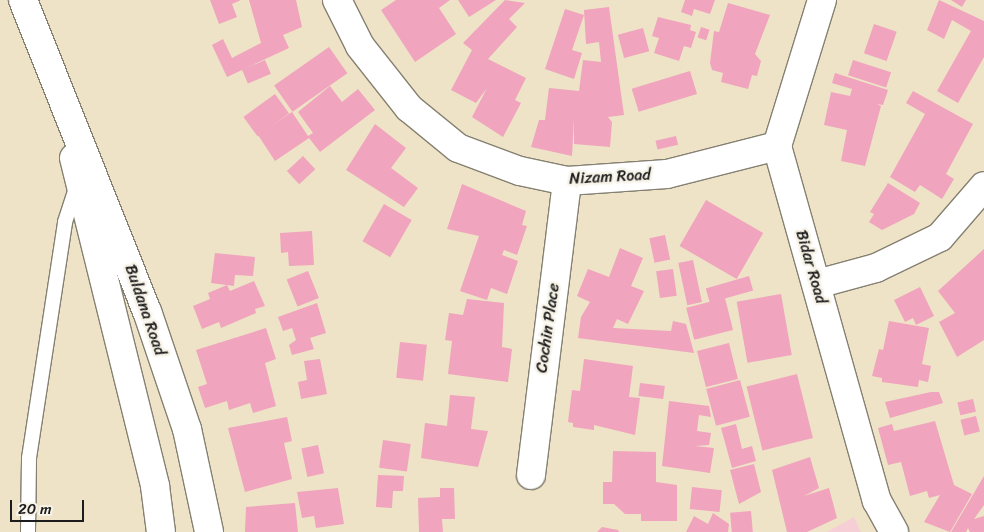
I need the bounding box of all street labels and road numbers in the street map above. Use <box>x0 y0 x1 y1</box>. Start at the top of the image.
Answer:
street label: Nizam Road <box>569 165 651 189</box>
street label: Bidar Road <box>791 228 831 306</box>
street label: Buldana Road <box>120 262 170 358</box>
street label: Cochin Place <box>532 282 564 374</box>

